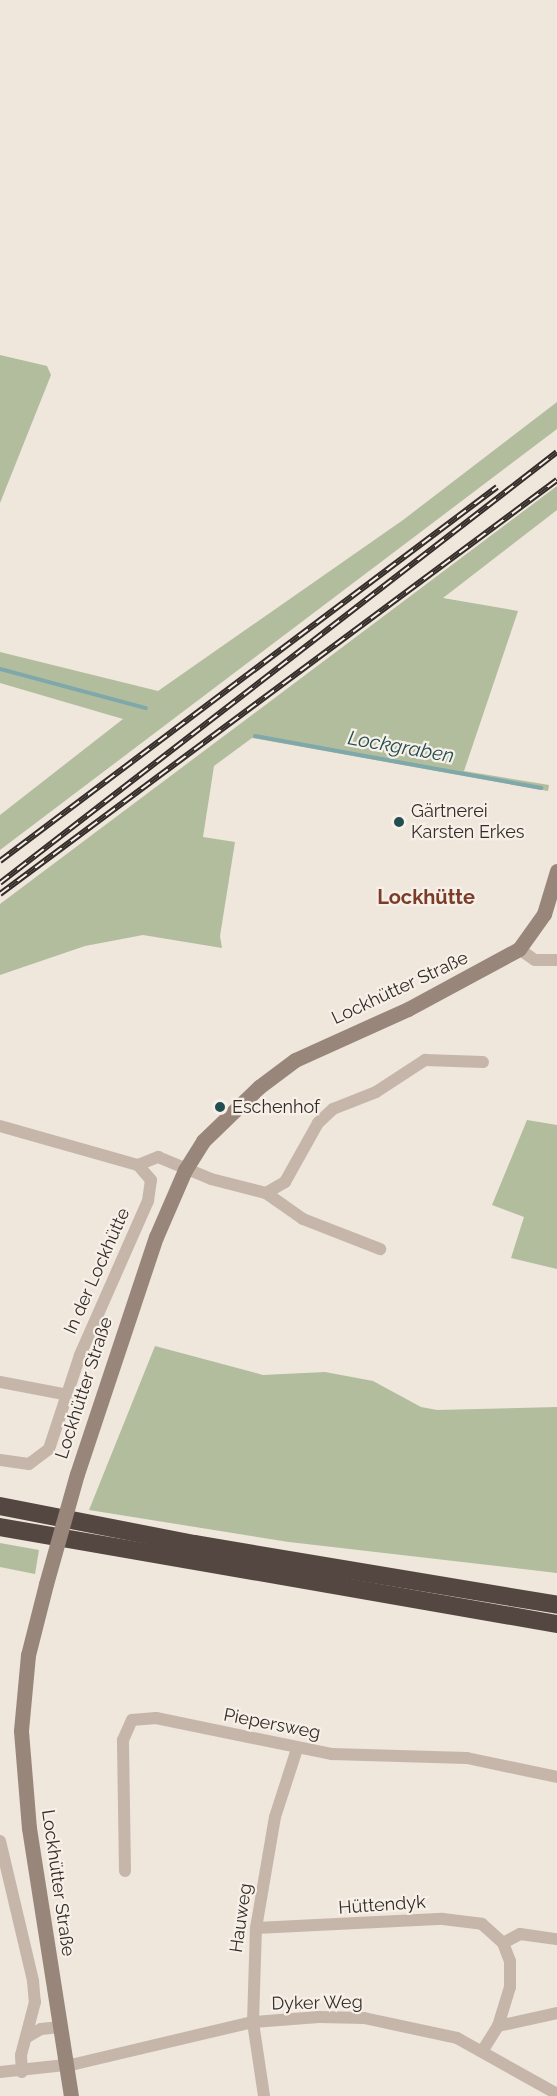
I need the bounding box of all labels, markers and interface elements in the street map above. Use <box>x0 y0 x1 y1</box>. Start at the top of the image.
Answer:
water label: Lockgraben <box>346 726 456 768</box>
place label: Gärtnerei Karsten Erkes <box>411 801 524 844</box>
marker: Gärtnerei Karsten Erkes <box>392 815 406 829</box>
district label: Lockhütte <box>377 885 475 909</box>
street label: Lockhütter Straße <box>328 947 472 1029</box>
place label: Eschenhof <box>232 1096 320 1118</box>
marker: Eschenhof <box>213 1100 227 1114</box>
street label: In der Lockhütte <box>59 1204 135 1338</box>
street label: Lockhütter Straße <box>51 1314 117 1462</box>
street label: Piepersweg <box>222 1704 322 1744</box>
street label: Lockhütter Straße <box>37 1808 79 1958</box>
street label: Hauweg <box>225 1882 257 1954</box>
street label: Hüttendyk <box>338 1891 426 1919</box>
street label: Dyker Weg <box>271 1991 363 2015</box>

